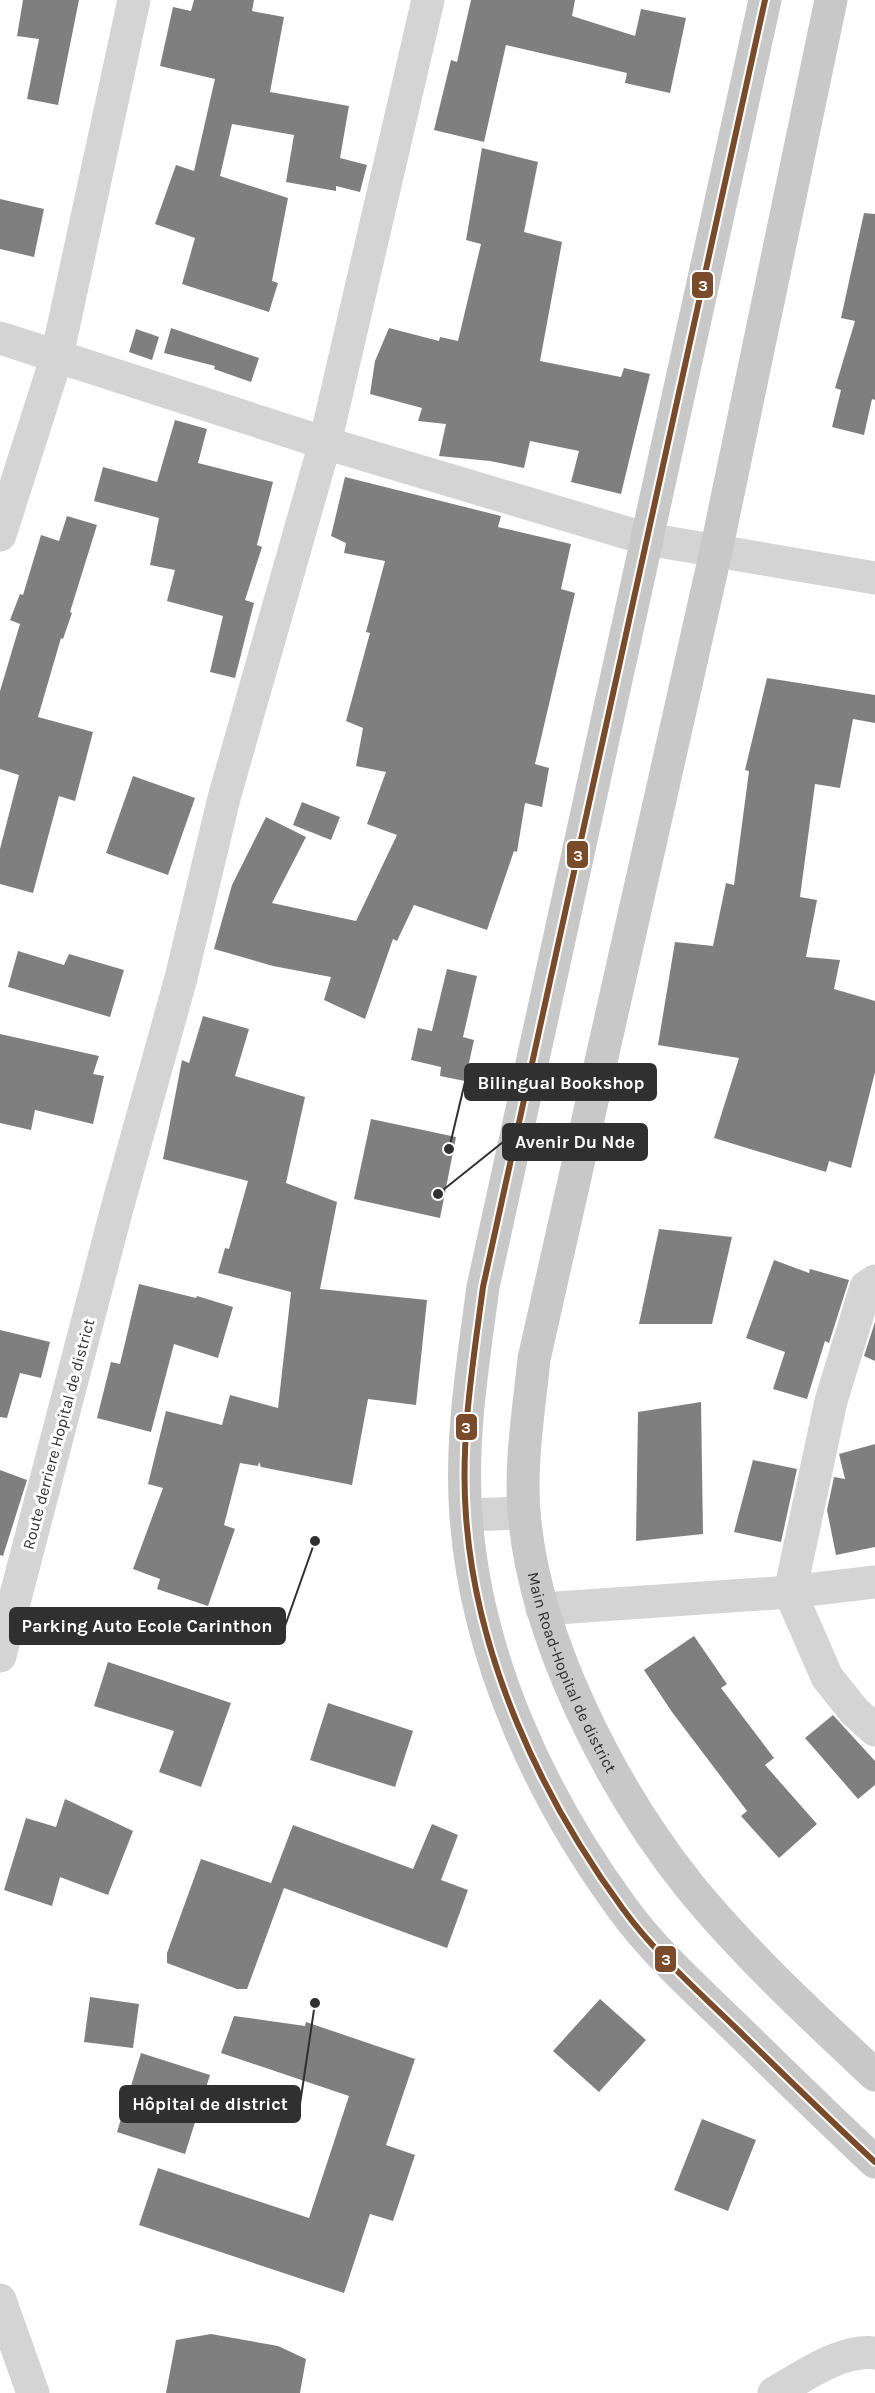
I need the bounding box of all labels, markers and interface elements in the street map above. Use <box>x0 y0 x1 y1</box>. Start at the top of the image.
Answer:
line badge: 3 <box>691 271 714 299</box>
text: 3 <box>698 276 708 295</box>
line badge: 3 <box>566 840 589 869</box>
text: 3 <box>573 846 583 865</box>
callout: Bilingual Bookshop <box>465 1064 656 1100</box>
text: Bilingual Bookshop <box>477 1072 645 1094</box>
callout: Avenir Du Nde <box>503 1124 647 1160</box>
text: Avenir Du Nde <box>515 1131 635 1153</box>
street label: Route derriere Hopital de district <box>19 1317 98 1552</box>
line badge: 3 <box>455 1413 478 1441</box>
text: 3 <box>461 1418 471 1437</box>
street label: Main Road-Hopital de district <box>524 1570 621 1776</box>
callout: Parking Auto Ecole Carinthon <box>10 1608 285 1644</box>
text: Parking Auto Ecole Carinthon <box>22 1615 272 1637</box>
line badge: 3 <box>654 1945 677 1973</box>
text: 3 <box>661 1950 671 1969</box>
callout: Hôpital de district <box>120 2086 300 2122</box>
text: Hôpital de district <box>132 2093 288 2115</box>

